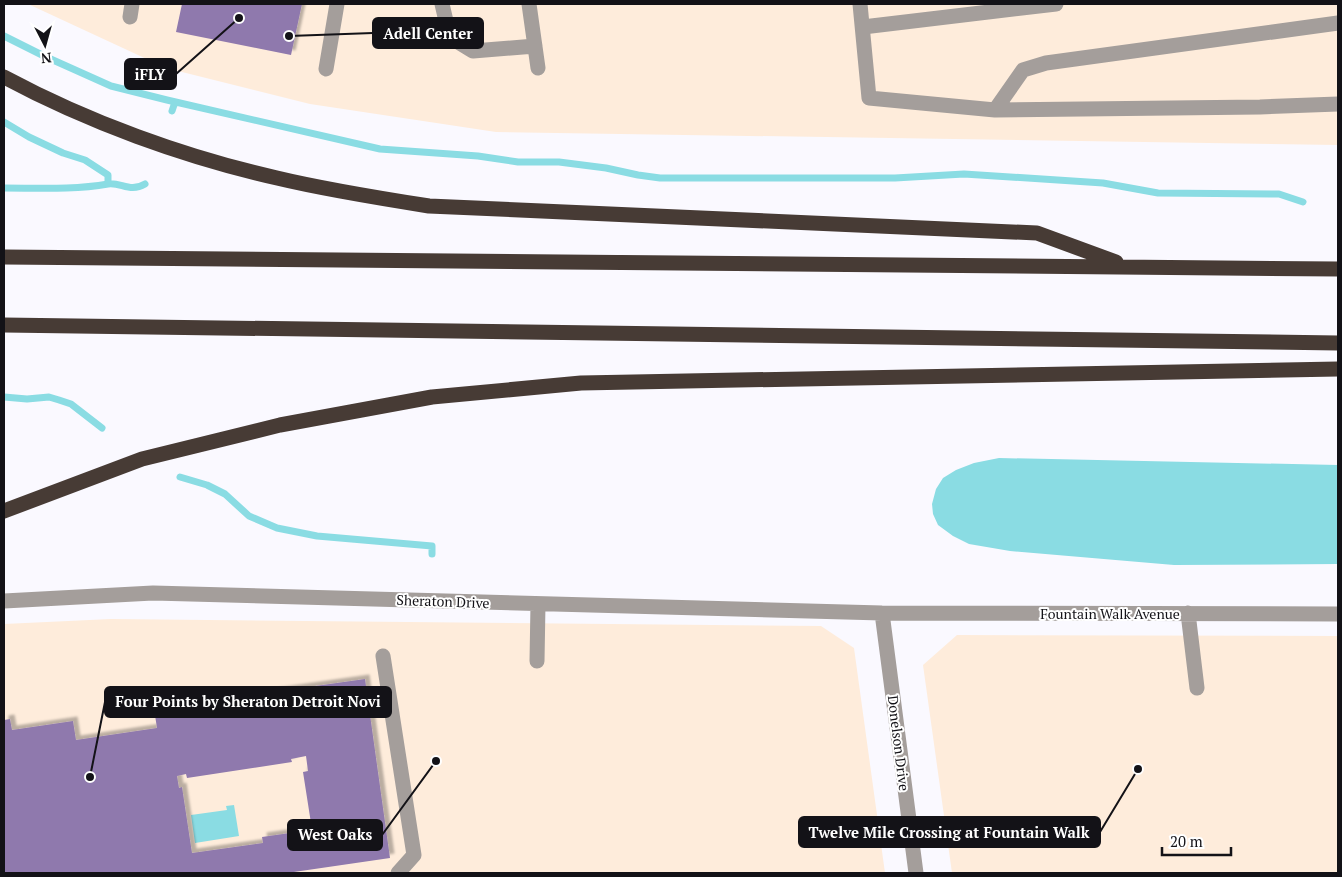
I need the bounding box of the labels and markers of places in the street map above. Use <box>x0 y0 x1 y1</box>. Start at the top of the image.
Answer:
callout: Adell Center <box>373 18 483 48</box>
callout: iFLY <box>125 59 176 89</box>
callout: Four Points by Sheraton Detroit Novi <box>105 687 391 717</box>
callout: Twelve Mile Crossing at Fountain Walk <box>799 817 1100 847</box>
callout: West Oaks <box>288 820 382 850</box>

